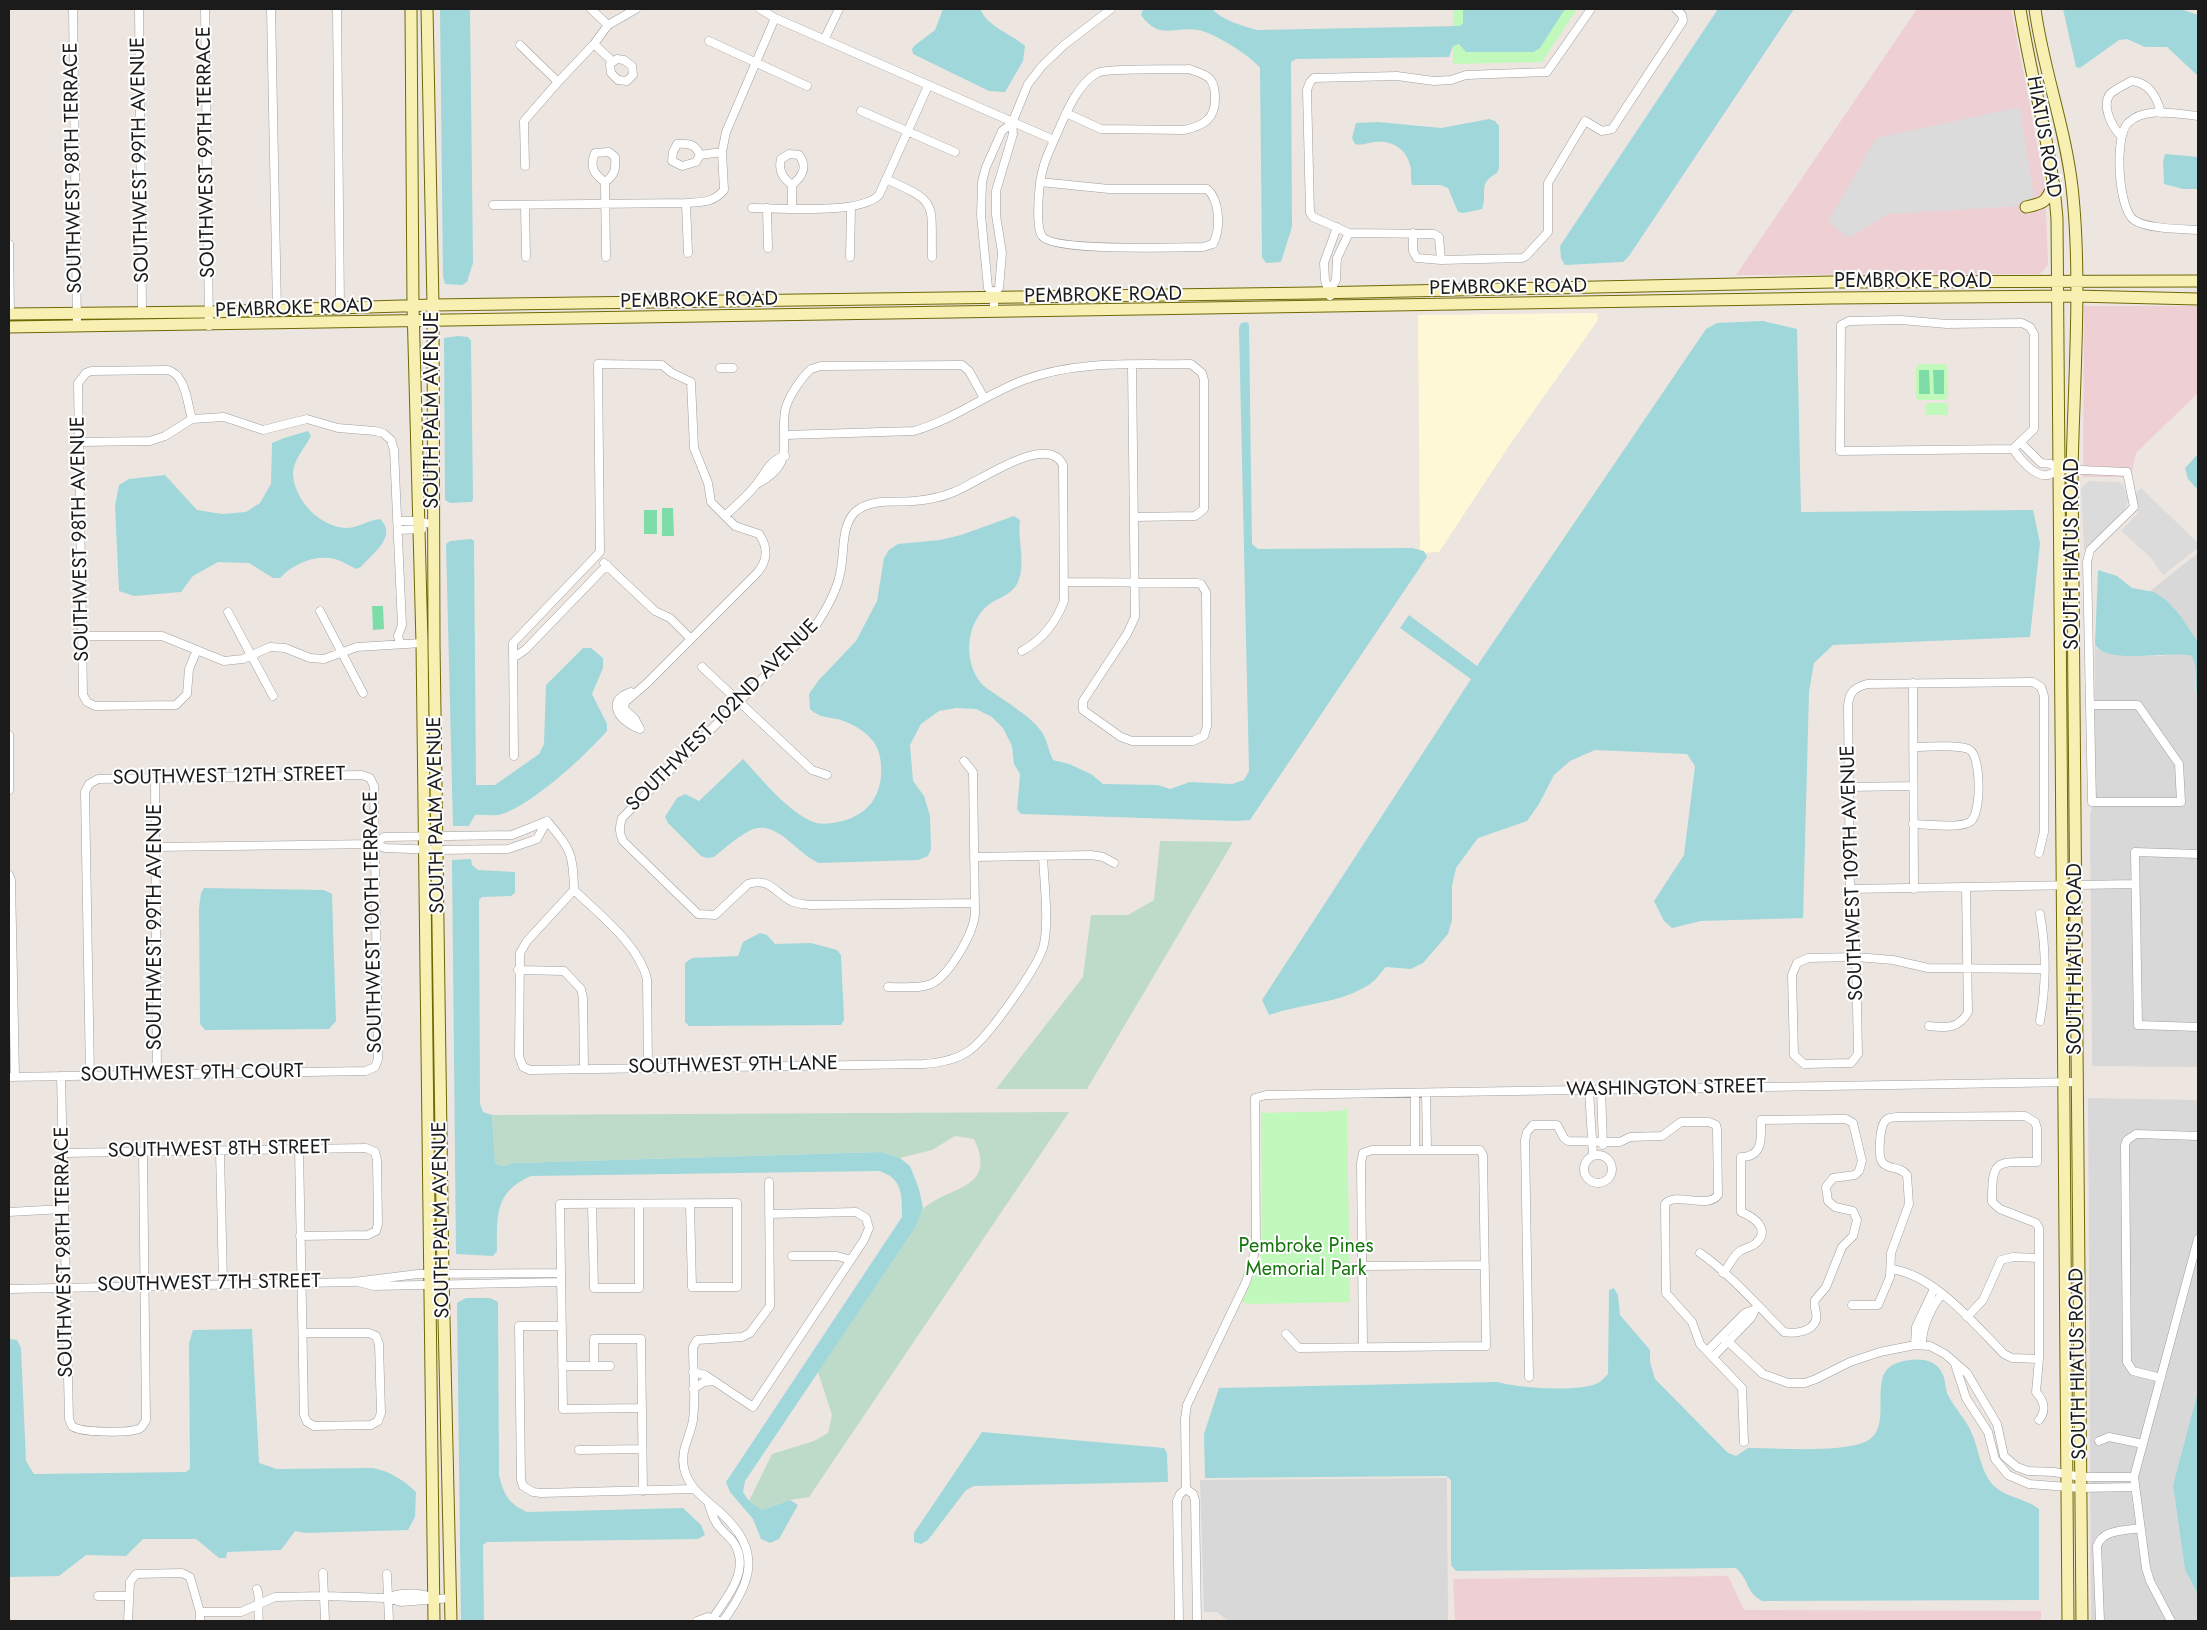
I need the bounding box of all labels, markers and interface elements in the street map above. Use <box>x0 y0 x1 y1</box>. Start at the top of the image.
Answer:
street label: SOUTHWEST 99TH TERRACE <box>193 26 221 278</box>
street label: SOUTHWEST 99TH AVENUE <box>127 37 155 283</box>
street label: SOUTHWEST 98TH TERRACE <box>60 42 88 294</box>
street label: HIATUS ROAD <box>2021 74 2065 200</box>
street label: PEMBROKE ROAD <box>1834 270 1992 294</box>
street label: PEMBROKE ROAD <box>1429 275 1587 301</box>
street label: PEMBROKE ROAD <box>1024 283 1182 309</box>
street label: PEMBROKE ROAD <box>620 288 778 314</box>
street label: PEMBROKE ROAD <box>215 294 373 324</box>
street label: SOUTH PALM AVENUE <box>421 311 445 509</box>
street label: SOUTHWEST 98TH AVENUE <box>67 416 95 662</box>
street label: SOUTH HIATUS ROAD <box>2061 458 2085 650</box>
street label: SOUTHWEST 102ND AVENUE <box>622 615 824 817</box>
street label: SOUTH PALM AVENUE <box>423 716 451 914</box>
street label: SOUTHWEST 109TH AVENUE <box>1837 745 1869 1001</box>
street label: SOUTHWEST 12TH STREET <box>112 763 346 791</box>
street label: SOUTHWEST 100TH TERRACE <box>360 791 388 1053</box>
street label: SOUTHWEST 99TH AVENUE <box>144 804 168 1050</box>
street label: SOUTH HIATUS ROAD <box>2064 863 2088 1055</box>
street label: SOUTHWEST 9TH LANE <box>628 1052 838 1080</box>
street label: SOUTHWEST 9TH COURT <box>80 1060 304 1088</box>
street label: WASHINGTON STREET <box>1566 1075 1766 1103</box>
street label: SOUTH PALM AVENUE <box>428 1121 456 1319</box>
street label: SOUTHWEST 98TH TERRACE <box>51 1126 79 1378</box>
street label: SOUTHWEST 8TH STREET <box>107 1136 331 1164</box>
park label: Pembroke Pines Memorial Park <box>1239 1235 1373 1282</box>
street label: SOUTH HIATUS ROAD <box>2065 1268 2093 1460</box>
street label: SOUTHWEST 7TH STREET <box>97 1270 321 1298</box>

